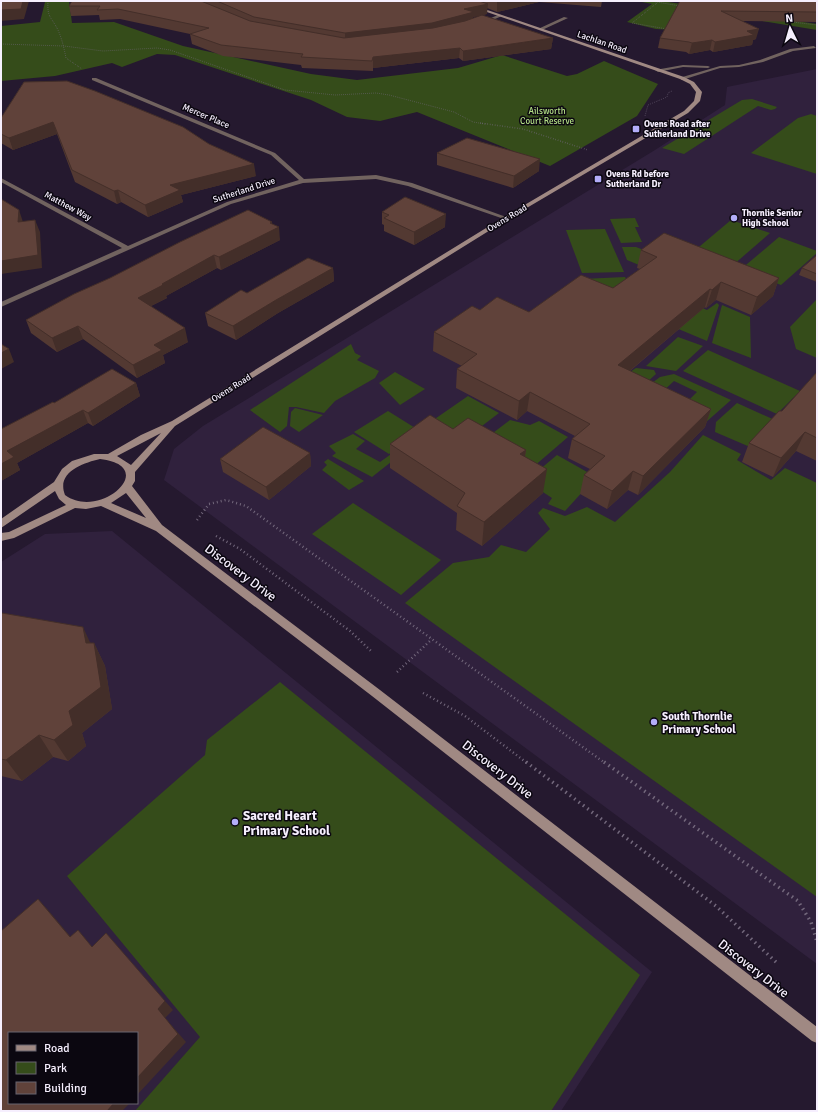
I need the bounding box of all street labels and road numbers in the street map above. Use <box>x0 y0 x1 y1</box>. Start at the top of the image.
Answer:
street label: Lachlan Road <box>576 29 628 56</box>
street label: Mercer Place <box>181 102 231 131</box>
street label: Sutherland Drive <box>212 175 277 206</box>
street label: Matthew Way <box>42 189 94 224</box>
street label: Ovens Road <box>485 202 529 235</box>
street label: Ovens Road <box>209 372 253 405</box>
street label: Discovery Drive <box>201 541 279 605</box>
street label: Discovery Drive <box>459 737 536 802</box>
street label: Discovery Drive <box>715 936 792 1001</box>

